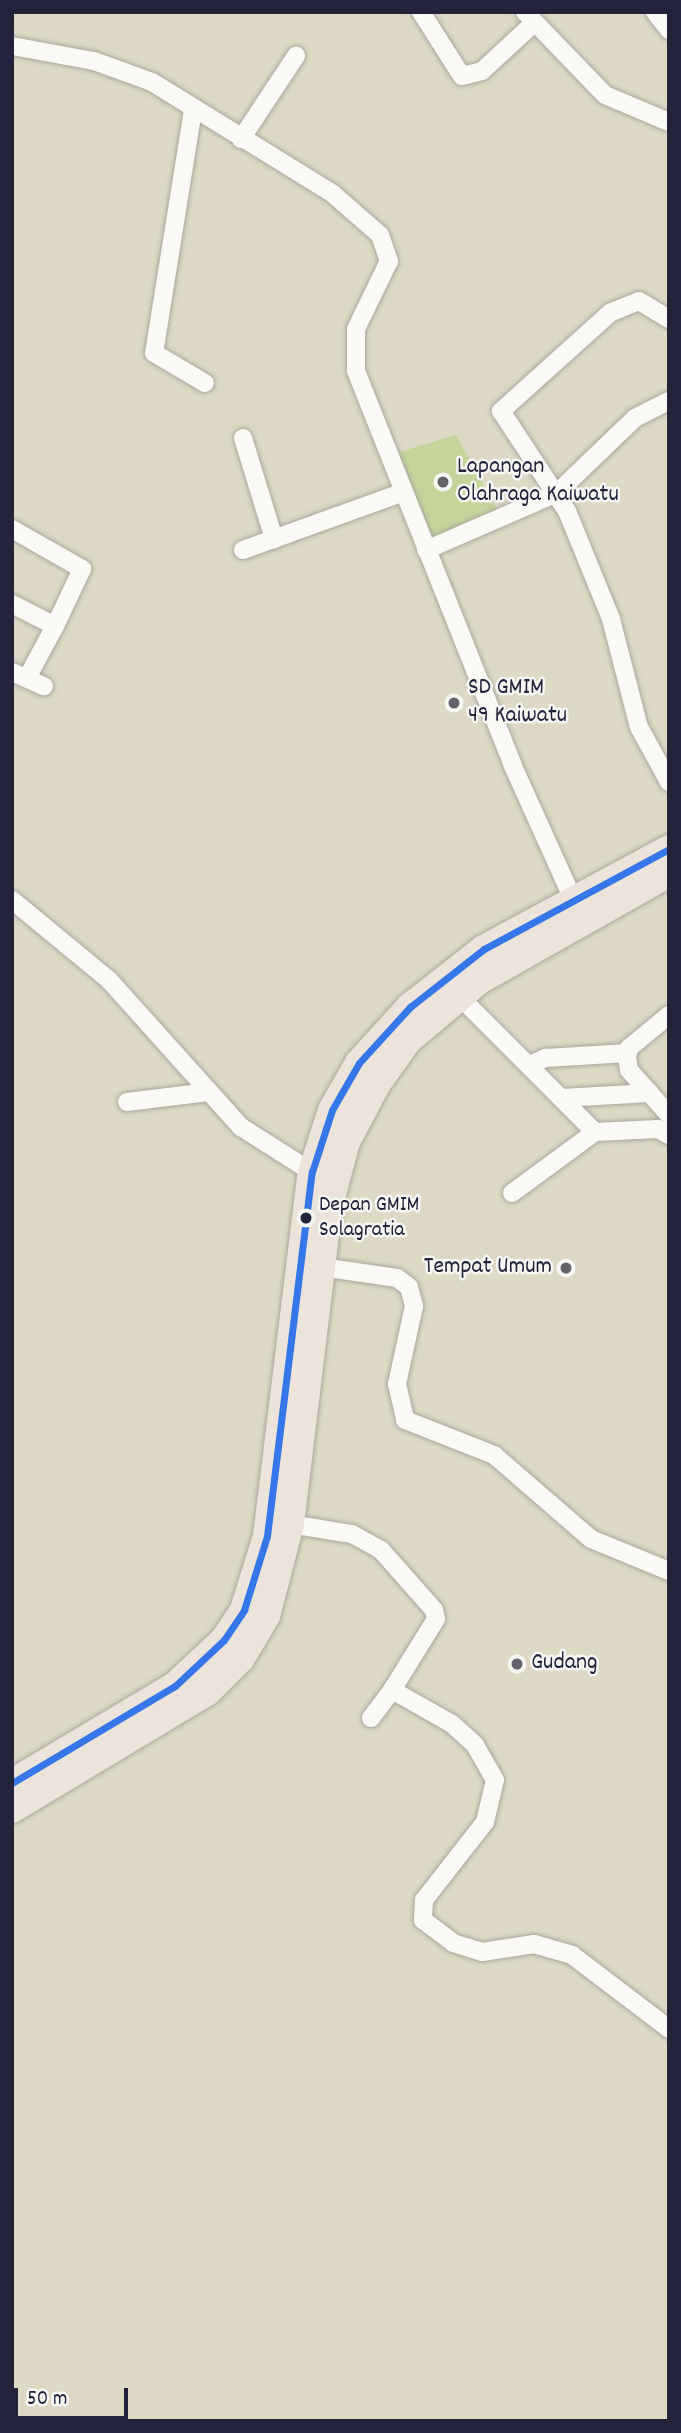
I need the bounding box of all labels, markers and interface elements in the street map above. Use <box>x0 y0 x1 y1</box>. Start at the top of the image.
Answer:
place label: Lapangan Olahraga Kaiwatu <box>457 454 619 510</box>
marker: Lapangan Olahraga Kaiwatu <box>435 474 451 490</box>
place label: SD GMIM 49 Kaiwatu <box>468 675 567 731</box>
marker: SD GMIM 49 Kaiwatu <box>446 695 462 711</box>
place label: Depan GMIM Solagratia <box>319 1192 419 1244</box>
marker: Depan GMIM Solagratia <box>299 1211 313 1225</box>
place label: Tempat Umum <box>424 1254 552 1282</box>
marker: Tempat Umum <box>558 1260 574 1276</box>
place label: Gudang <box>531 1650 598 1678</box>
marker: Gudang <box>509 1656 525 1672</box>
scale bar <box>18 2374 131 2418</box>
text: 50 m <box>27 2385 67 2415</box>

